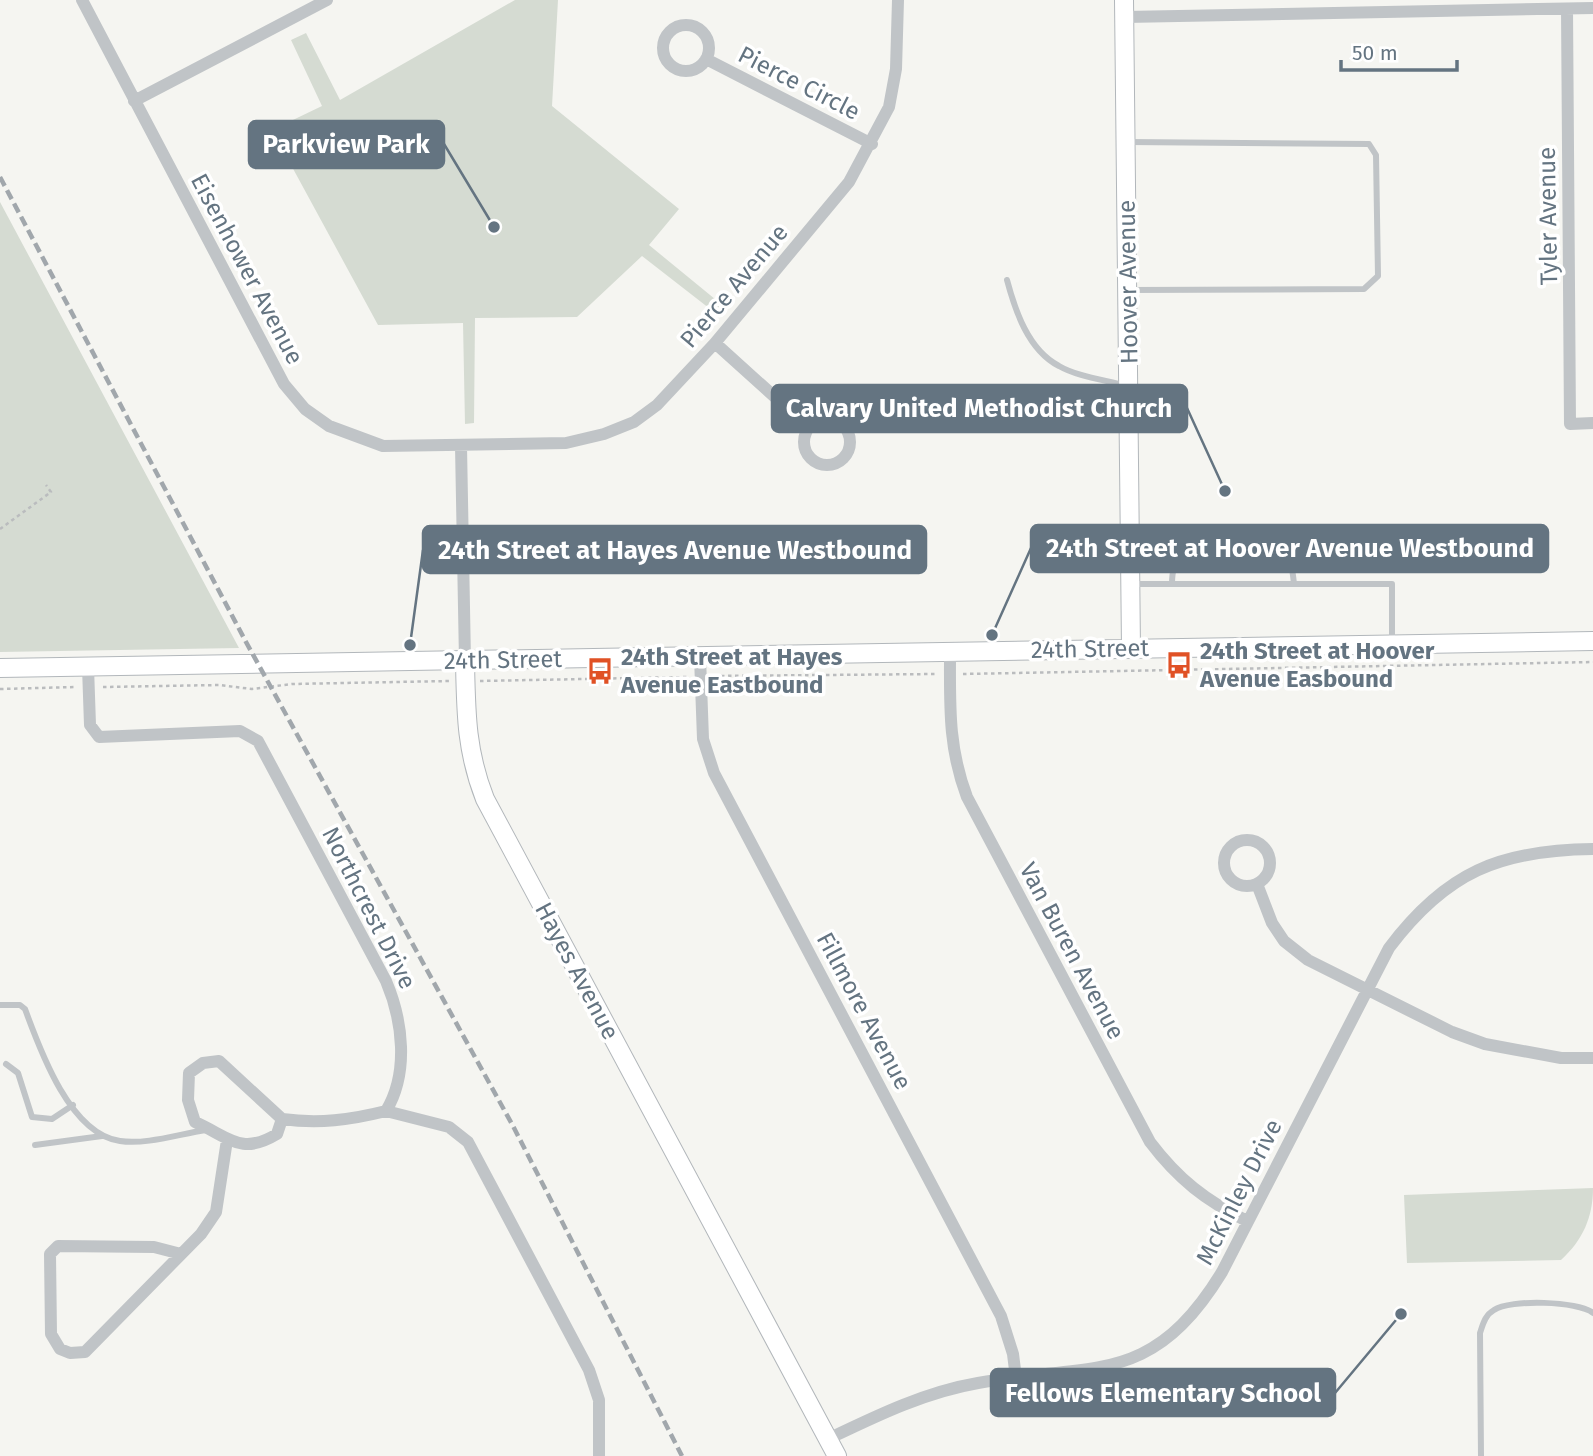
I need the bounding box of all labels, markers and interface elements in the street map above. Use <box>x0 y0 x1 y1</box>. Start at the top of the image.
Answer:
scale bar <box>1341 28 1456 72</box>
street label: Pierce Circle <box>733 40 865 126</box>
text: 50 m <box>1352 40 1398 66</box>
callout: Parkview Park <box>249 121 444 168</box>
text: Parkview Park <box>262 129 430 160</box>
street label: Tyler Avenue <box>1533 147 1563 285</box>
street label: Eisenhower Avenue <box>185 169 309 369</box>
street label: Hoover Avenue <box>1113 200 1143 364</box>
street label: Pierce Avenue <box>674 219 794 353</box>
callout: Calvary United Methodist Church <box>772 385 1187 432</box>
text: Calvary United Methodist Church <box>786 393 1172 424</box>
callout: 24th Street at Hoover Avenue Westbound <box>1031 525 1548 572</box>
callout: 24th Street at Hayes Avenue Westbound <box>423 526 926 573</box>
text: 24th Street at Hoover Avenue Westbound <box>1046 533 1534 564</box>
text: 24th Street at Hayes Avenue Westbound <box>438 535 912 566</box>
street label: 24th Street <box>1031 634 1150 664</box>
place label: 24th Street at Hoover Avenue Easbound <box>1199 637 1435 693</box>
place label: 24th Street at Hayes Avenue Eastbound <box>620 643 843 699</box>
street label: 24th Street <box>444 645 563 675</box>
bus stop icon: 24th Street at Hoover Avenue Easbound <box>1164 650 1194 680</box>
bus stop icon: 24th Street at Hayes Avenue Eastbound <box>585 656 615 686</box>
street label: Northcrest Drive <box>316 822 422 994</box>
street label: Van Buren Avenue <box>1014 858 1130 1044</box>
street label: Hayes Avenue <box>529 898 625 1044</box>
street label: Fillmore Avenue <box>811 928 917 1094</box>
street label: McKinley Drive <box>1190 1115 1288 1269</box>
callout: Fellows Elementary School <box>991 1369 1335 1416</box>
text: Fellows Elementary School <box>1005 1378 1321 1409</box>

